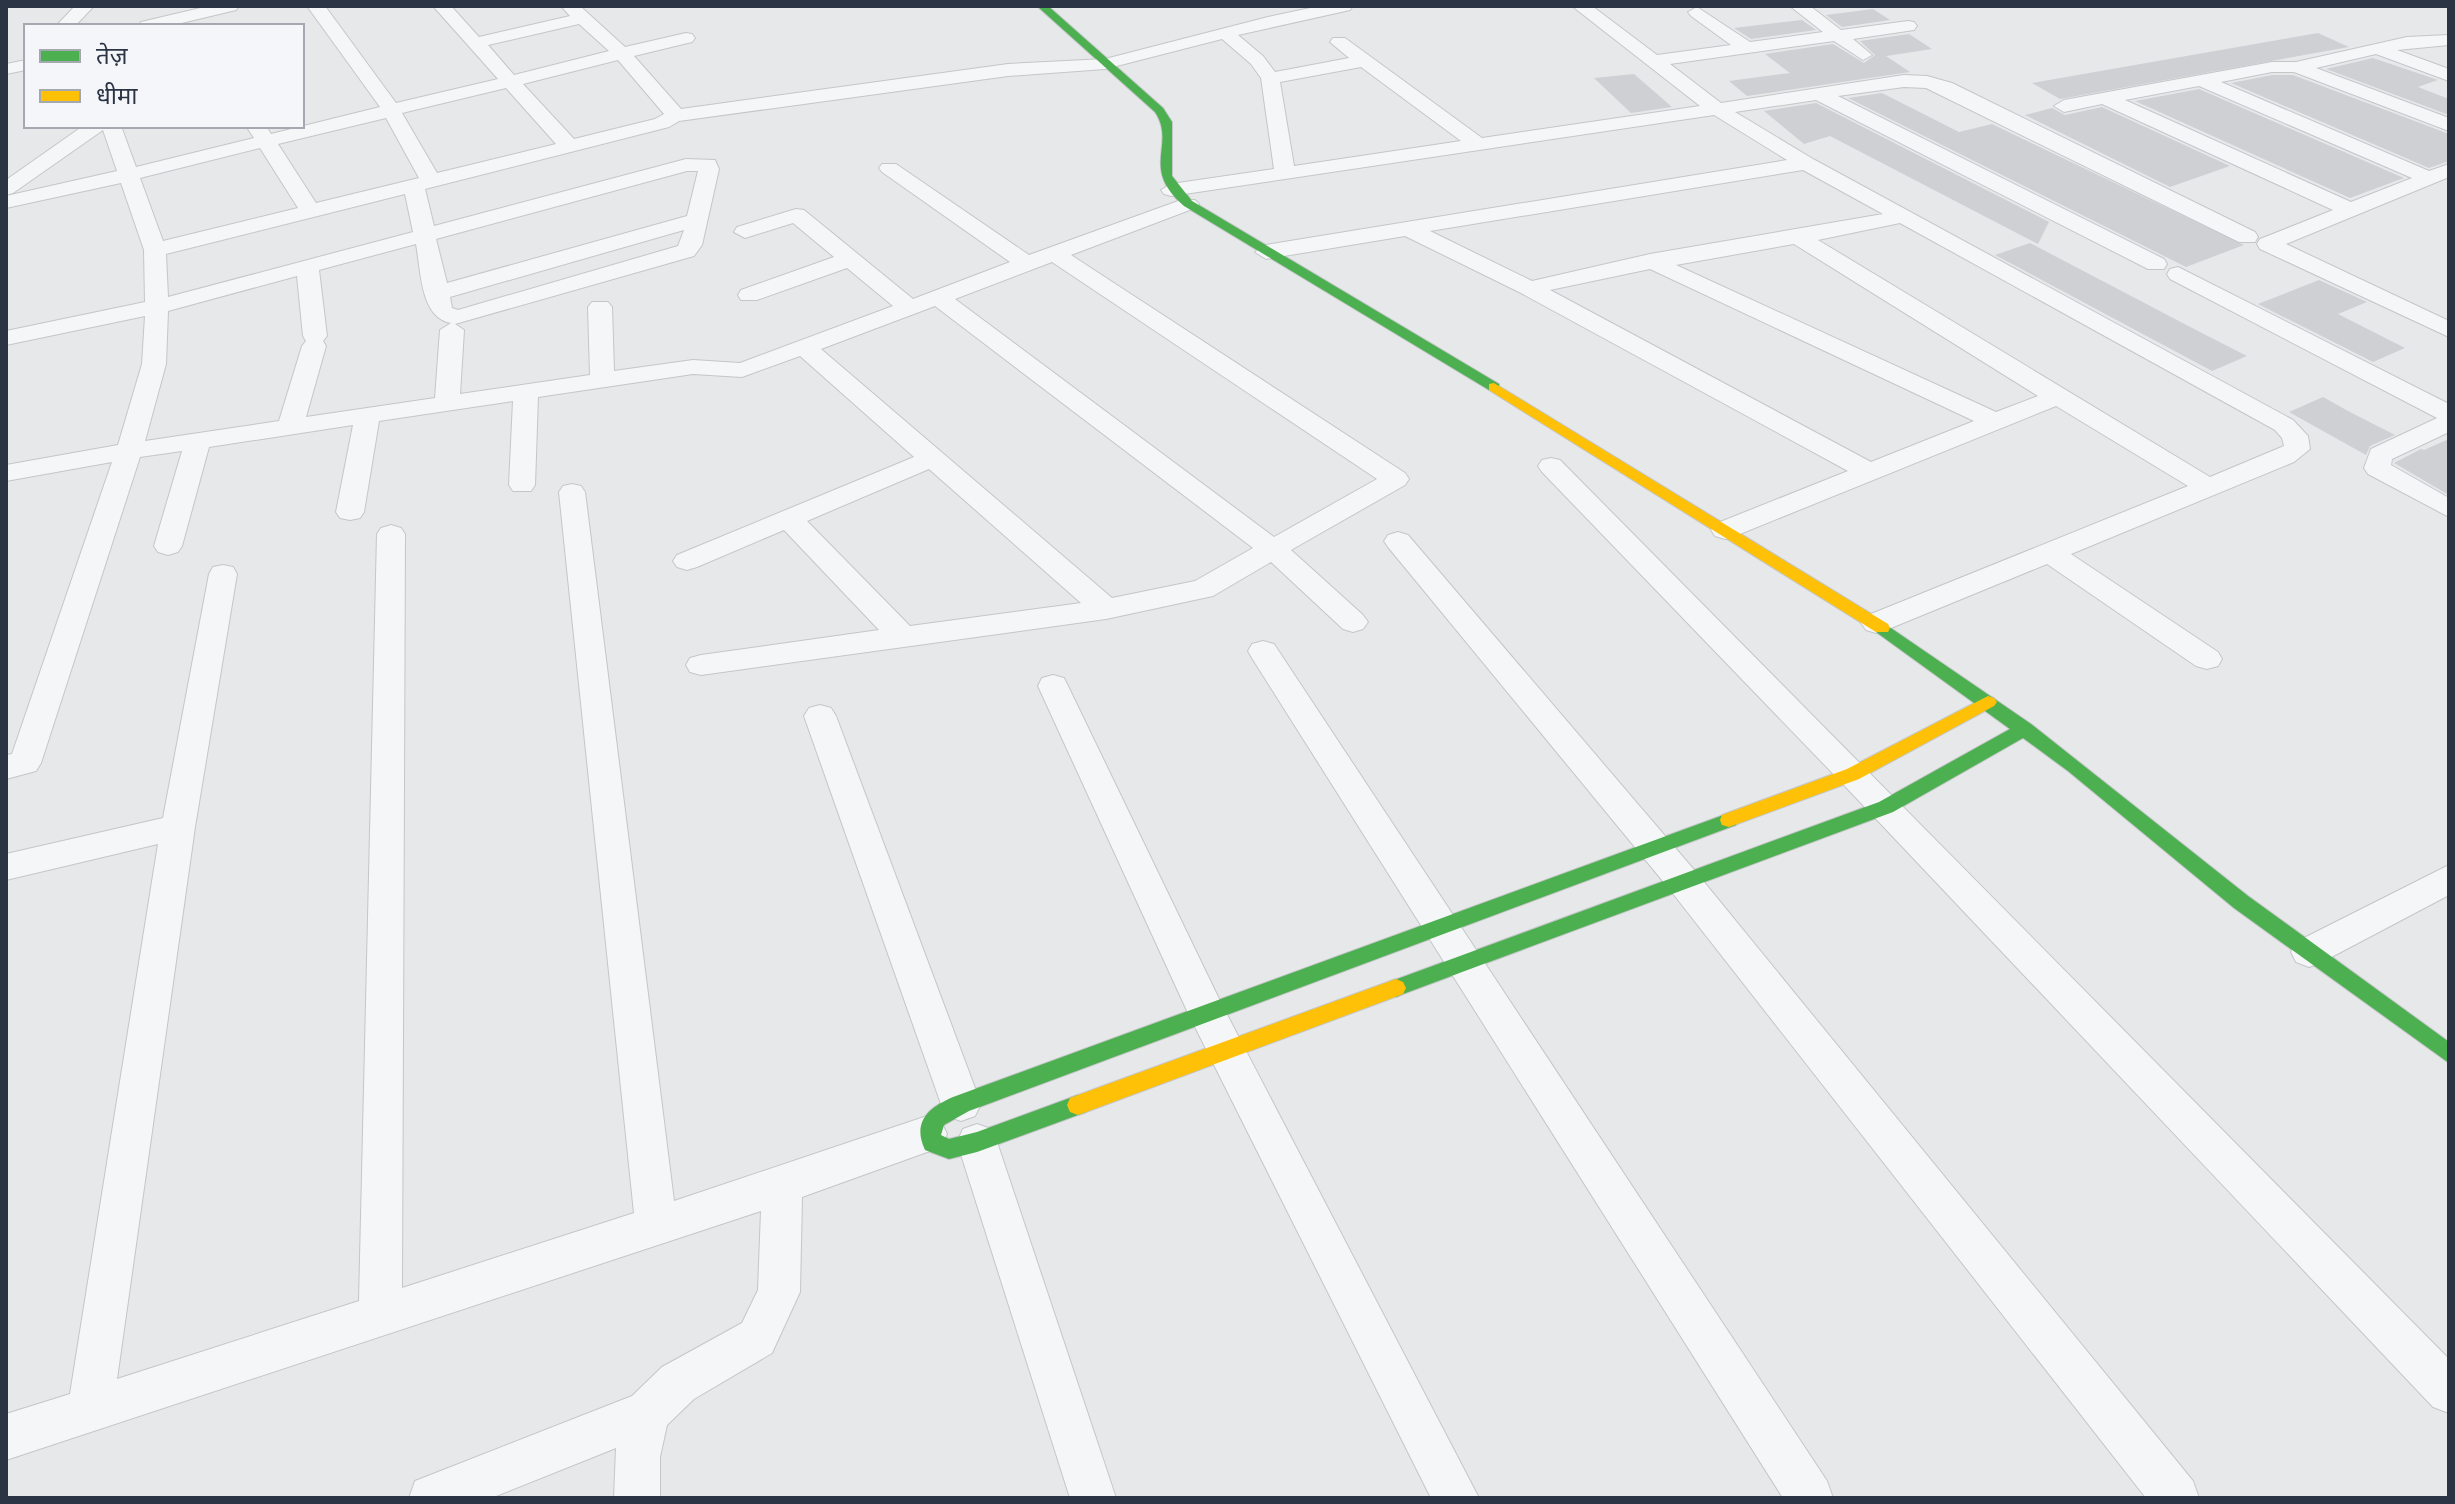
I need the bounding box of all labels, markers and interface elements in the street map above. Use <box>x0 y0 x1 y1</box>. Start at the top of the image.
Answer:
legend <box>24 24 304 128</box>
text: तेज़ <box>96 42 129 70</box>
text: धीमा <box>96 82 138 110</box>

